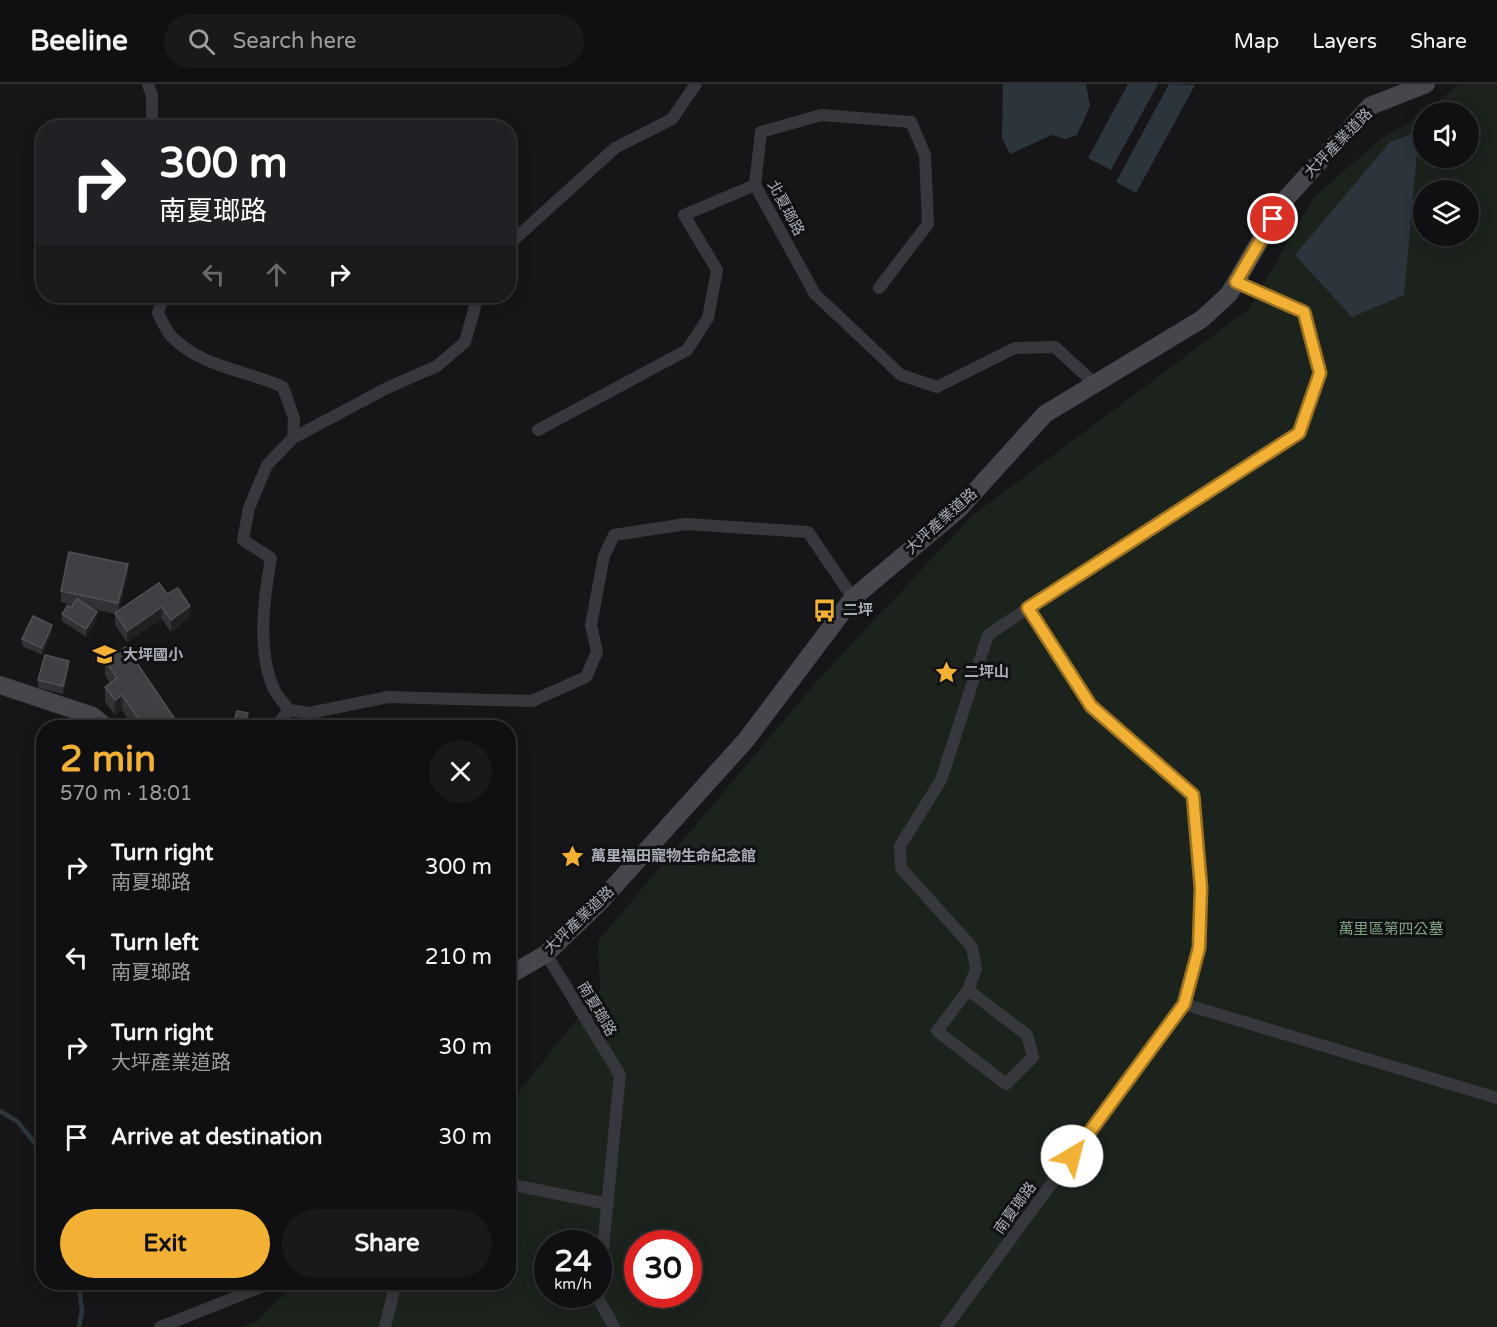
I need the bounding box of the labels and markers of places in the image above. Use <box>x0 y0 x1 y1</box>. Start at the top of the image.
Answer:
pin <box>1247 193 1298 244</box>
bus stop icon: 二坪 <box>812 597 838 623</box>
place label: 二坪 <box>843 601 873 619</box>
school or university icon: 大坪國小 <box>92 642 118 668</box>
place label: 大坪國小 <box>123 646 184 664</box>
place icon: 二坪山 <box>933 659 959 685</box>
place label: 二坪山 <box>964 663 1009 681</box>
place icon: 萬里福田寵物生命紀念館 <box>560 843 586 869</box>
place label: 萬里福田寵物生命紀念館 <box>591 847 756 865</box>

